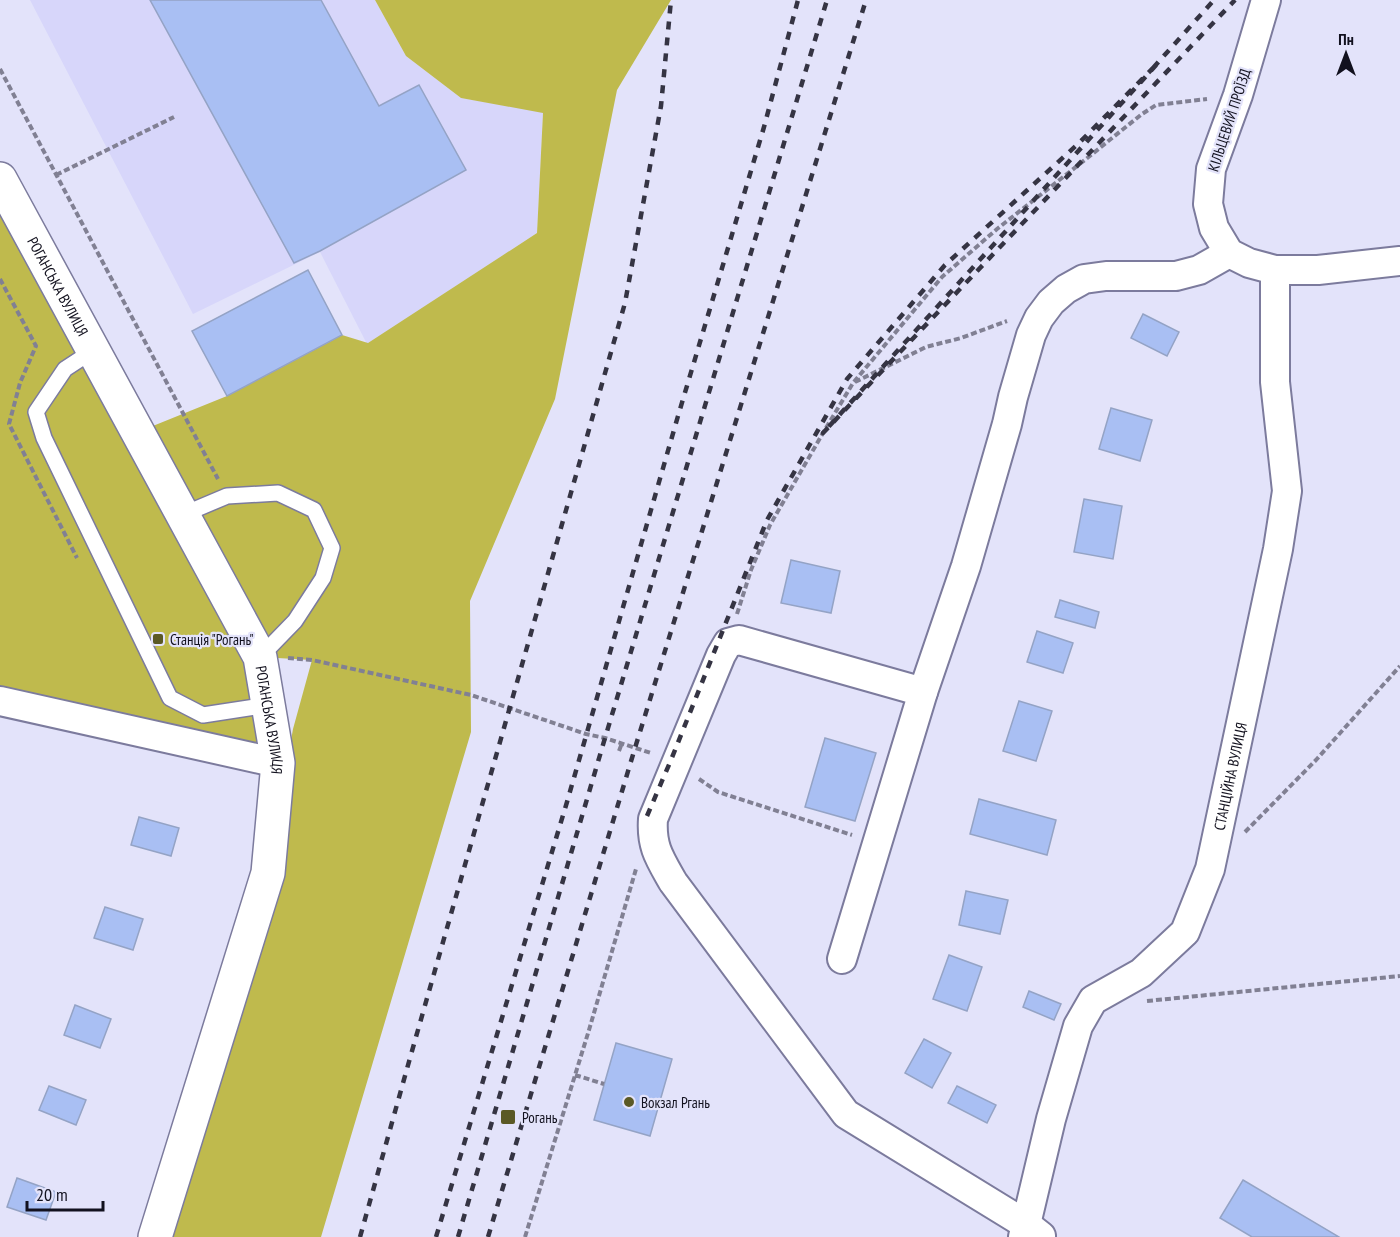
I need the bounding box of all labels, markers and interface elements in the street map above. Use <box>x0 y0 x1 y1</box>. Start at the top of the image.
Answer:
north arrow <box>1316 24 1376 84</box>
text: Пн <box>1338 29 1354 49</box>
street label: КІЛЬЦЕВИЙ ПРОЇЗД <box>1203 66 1255 174</box>
street label: РОГАНСЬКА ВУЛИЦЯ <box>24 233 93 339</box>
place label: Станція "Рогань" <box>170 630 254 649</box>
marker: Станція "Рогань" <box>151 632 165 646</box>
street label: РОГАНСЬКА ВУЛИЦЯ <box>252 664 288 775</box>
street label: СТАНЦІЙНА ВУЛИЦЯ <box>1209 720 1250 832</box>
place label: Вокзал Ргань <box>641 1093 710 1112</box>
marker: Вокзал Ргань <box>622 1095 636 1109</box>
marker: Рогань <box>499 1108 517 1126</box>
place label: Рогань <box>522 1108 558 1127</box>
scale bar <box>27 1174 104 1212</box>
text: 20 m <box>36 1183 68 1206</box>

